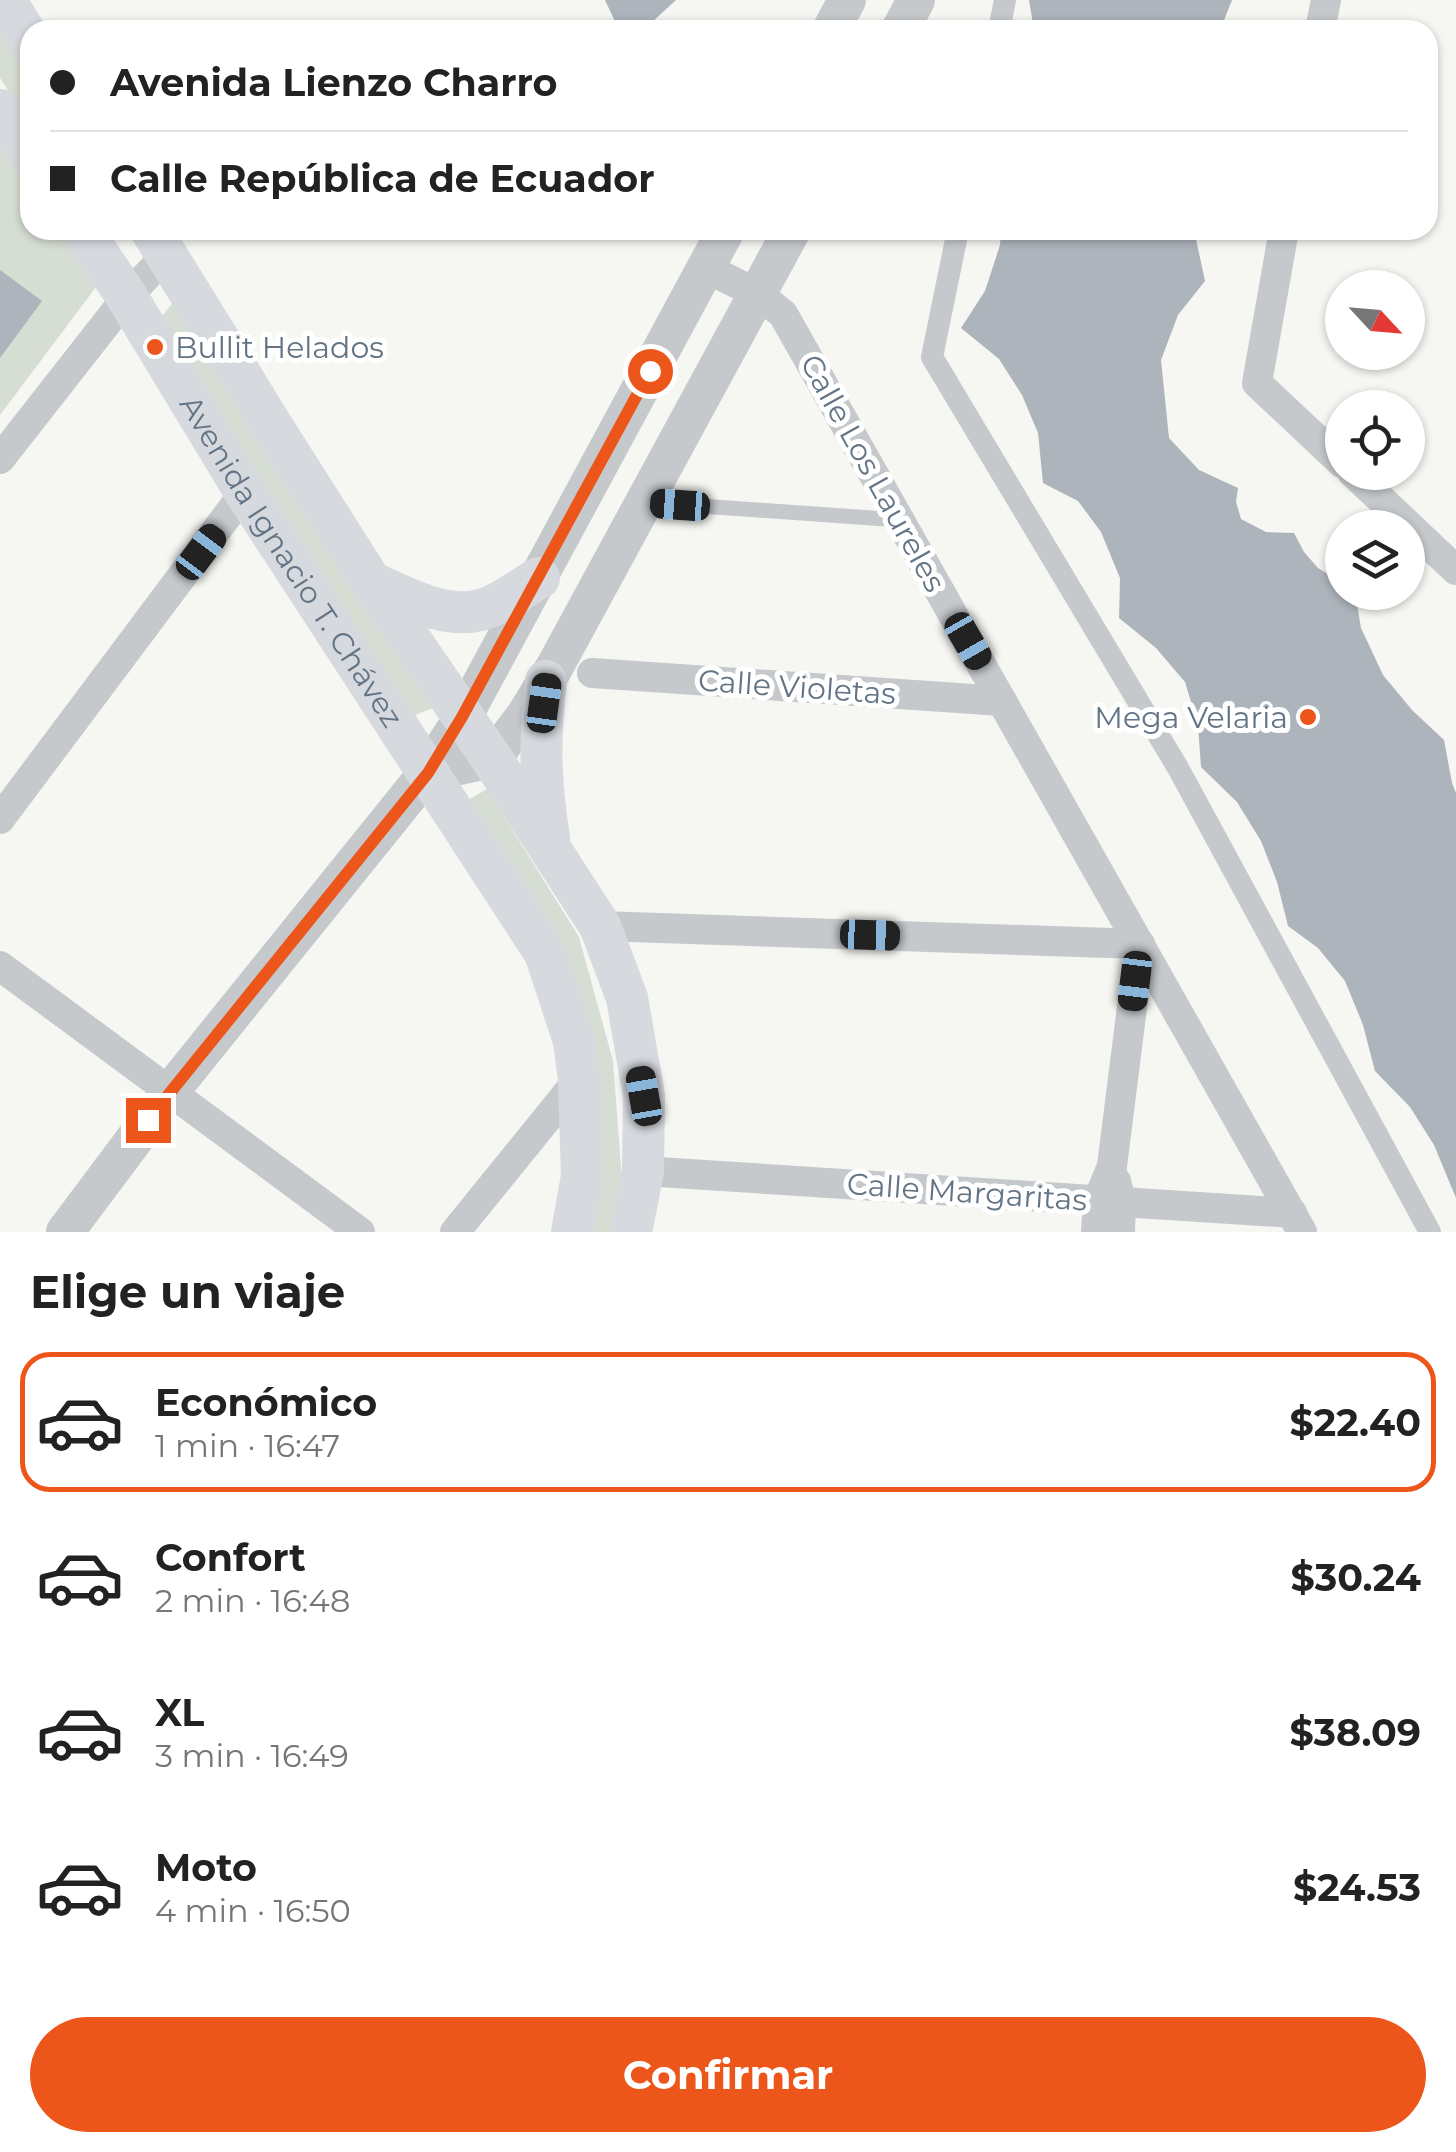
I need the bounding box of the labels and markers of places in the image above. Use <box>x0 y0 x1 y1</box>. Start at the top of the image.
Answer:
place label: Bullit Helados <box>175 329 384 366</box>
marker: Bullit Helados <box>144 336 166 358</box>
place label: Mega Velaria <box>1094 699 1288 736</box>
marker: Mega Velaria <box>1297 706 1319 728</box>

